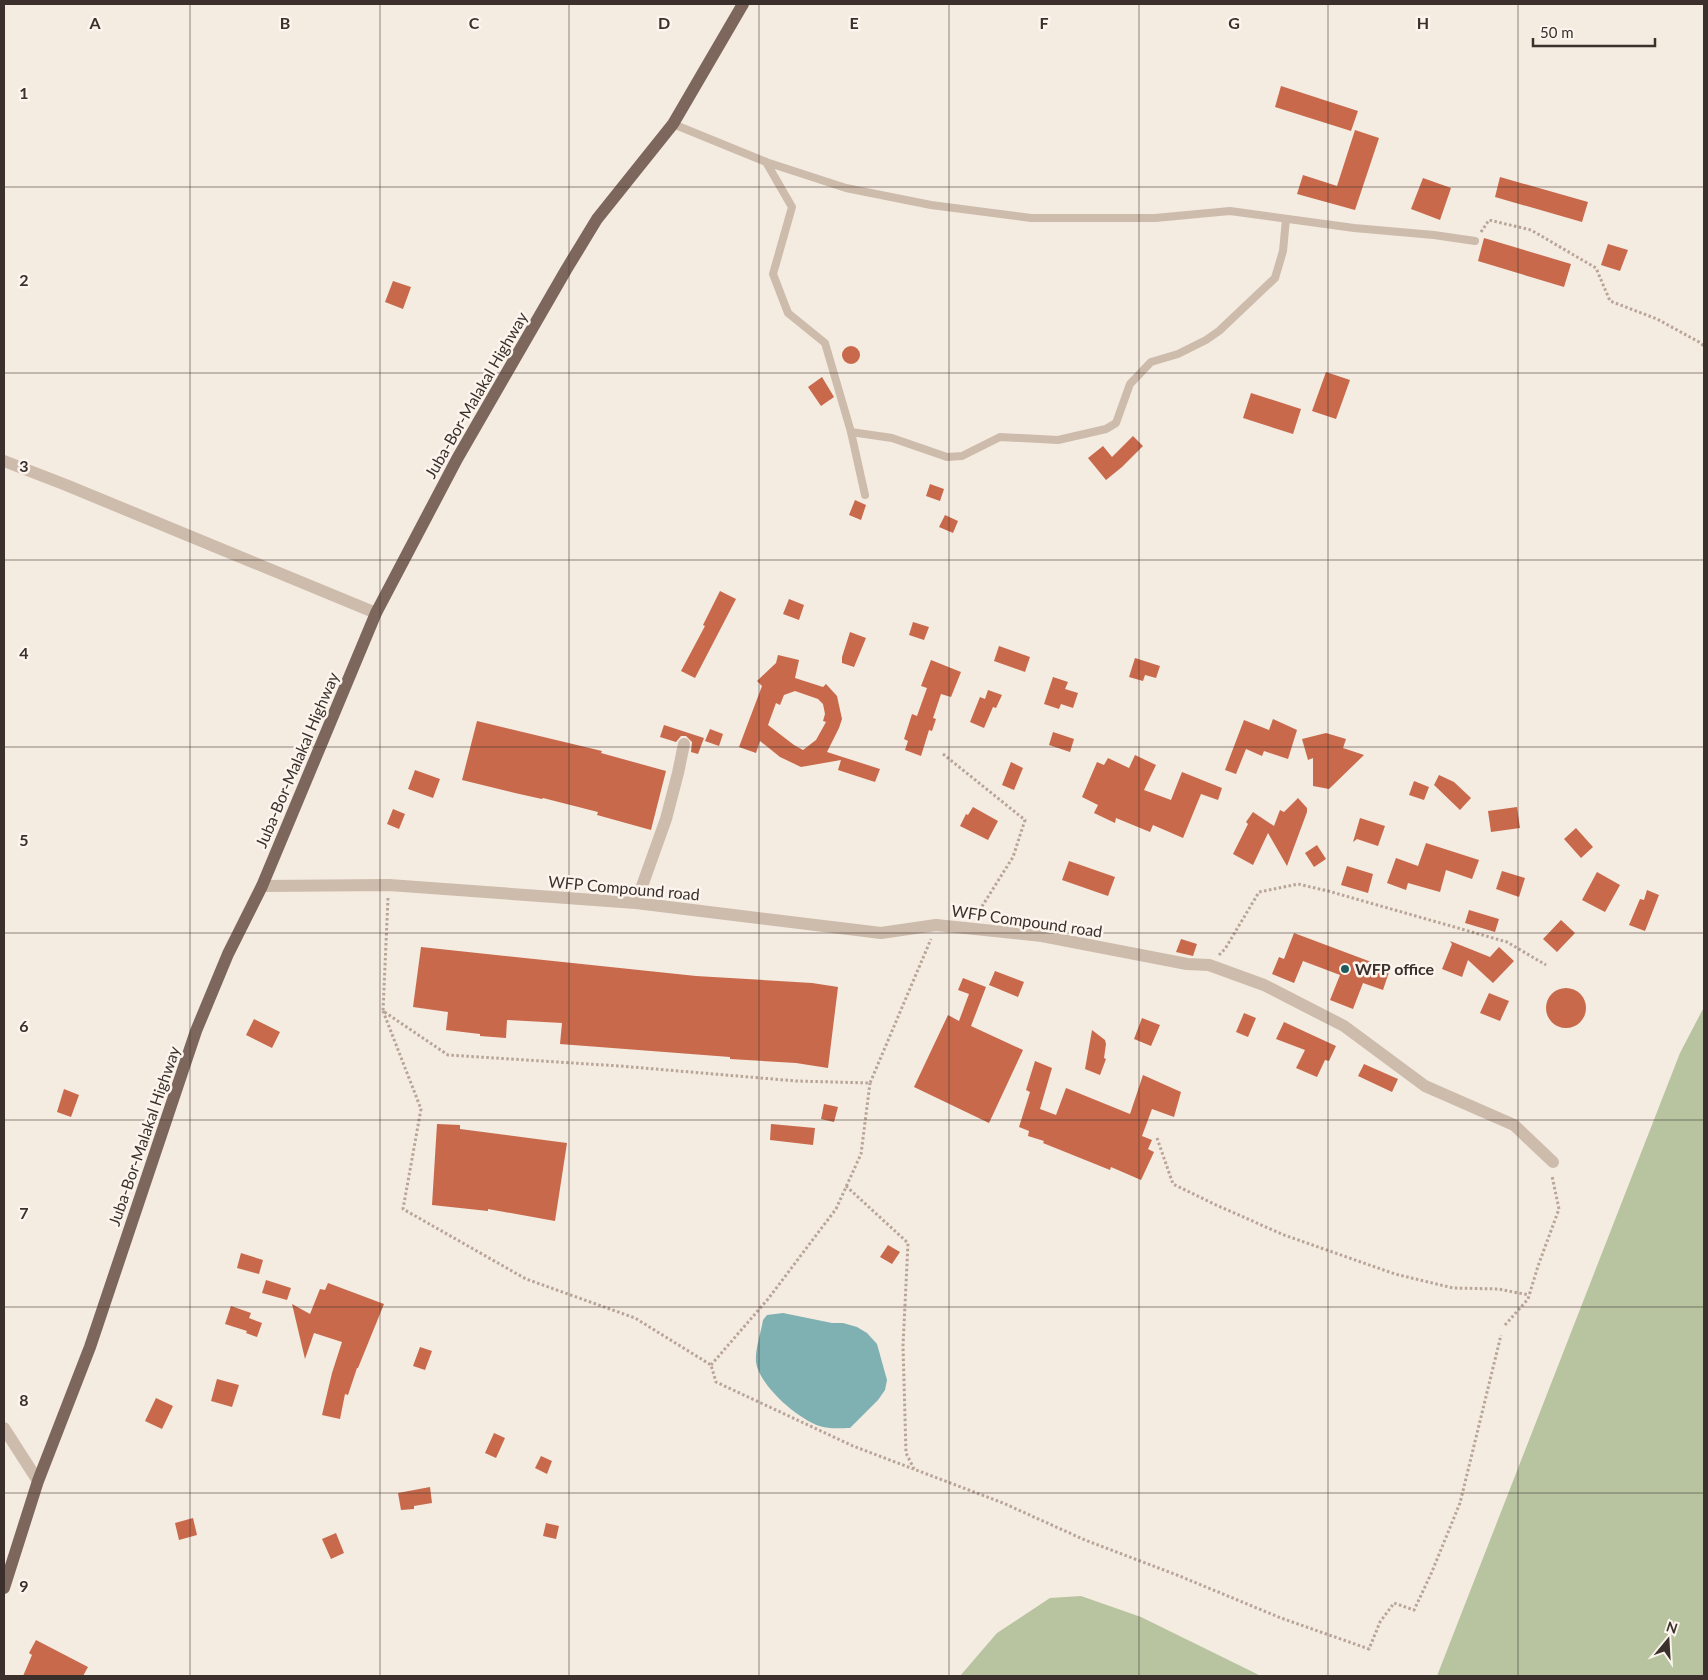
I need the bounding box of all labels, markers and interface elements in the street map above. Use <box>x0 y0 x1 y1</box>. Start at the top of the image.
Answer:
text: A <box>88 13 101 32</box>
text: B <box>280 13 290 32</box>
text: C <box>469 13 480 32</box>
text: D <box>658 13 670 32</box>
text: E <box>849 13 859 32</box>
text: F <box>1039 13 1049 32</box>
text: G <box>1228 13 1240 32</box>
text: H <box>1417 13 1429 32</box>
scale bar <box>1533 15 1656 47</box>
text: 50 m <box>1540 23 1574 41</box>
text: 1 <box>19 83 29 102</box>
text: 2 <box>19 270 29 289</box>
street label: Juba-Bor-Malakal Highway <box>420 308 531 481</box>
text: 3 <box>19 456 29 475</box>
text: 4 <box>19 643 29 662</box>
street label: Juba-Bor-Malakal Highway <box>251 668 342 850</box>
text: 5 <box>19 830 29 849</box>
street label: WFP Compound road <box>547 871 701 904</box>
street label: WFP Compound road <box>950 901 1104 940</box>
place label: WFP office <box>1355 959 1435 978</box>
marker: WFP office <box>1339 963 1351 975</box>
text: 6 <box>19 1016 29 1035</box>
street label: Juba-Bor-Malakal Highway <box>104 1043 184 1228</box>
text: 7 <box>19 1203 29 1222</box>
text: 8 <box>19 1390 29 1409</box>
text: 9 <box>19 1576 29 1595</box>
north arrow <box>1643 1615 1693 1665</box>
text: N <box>1664 1617 1680 1637</box>

